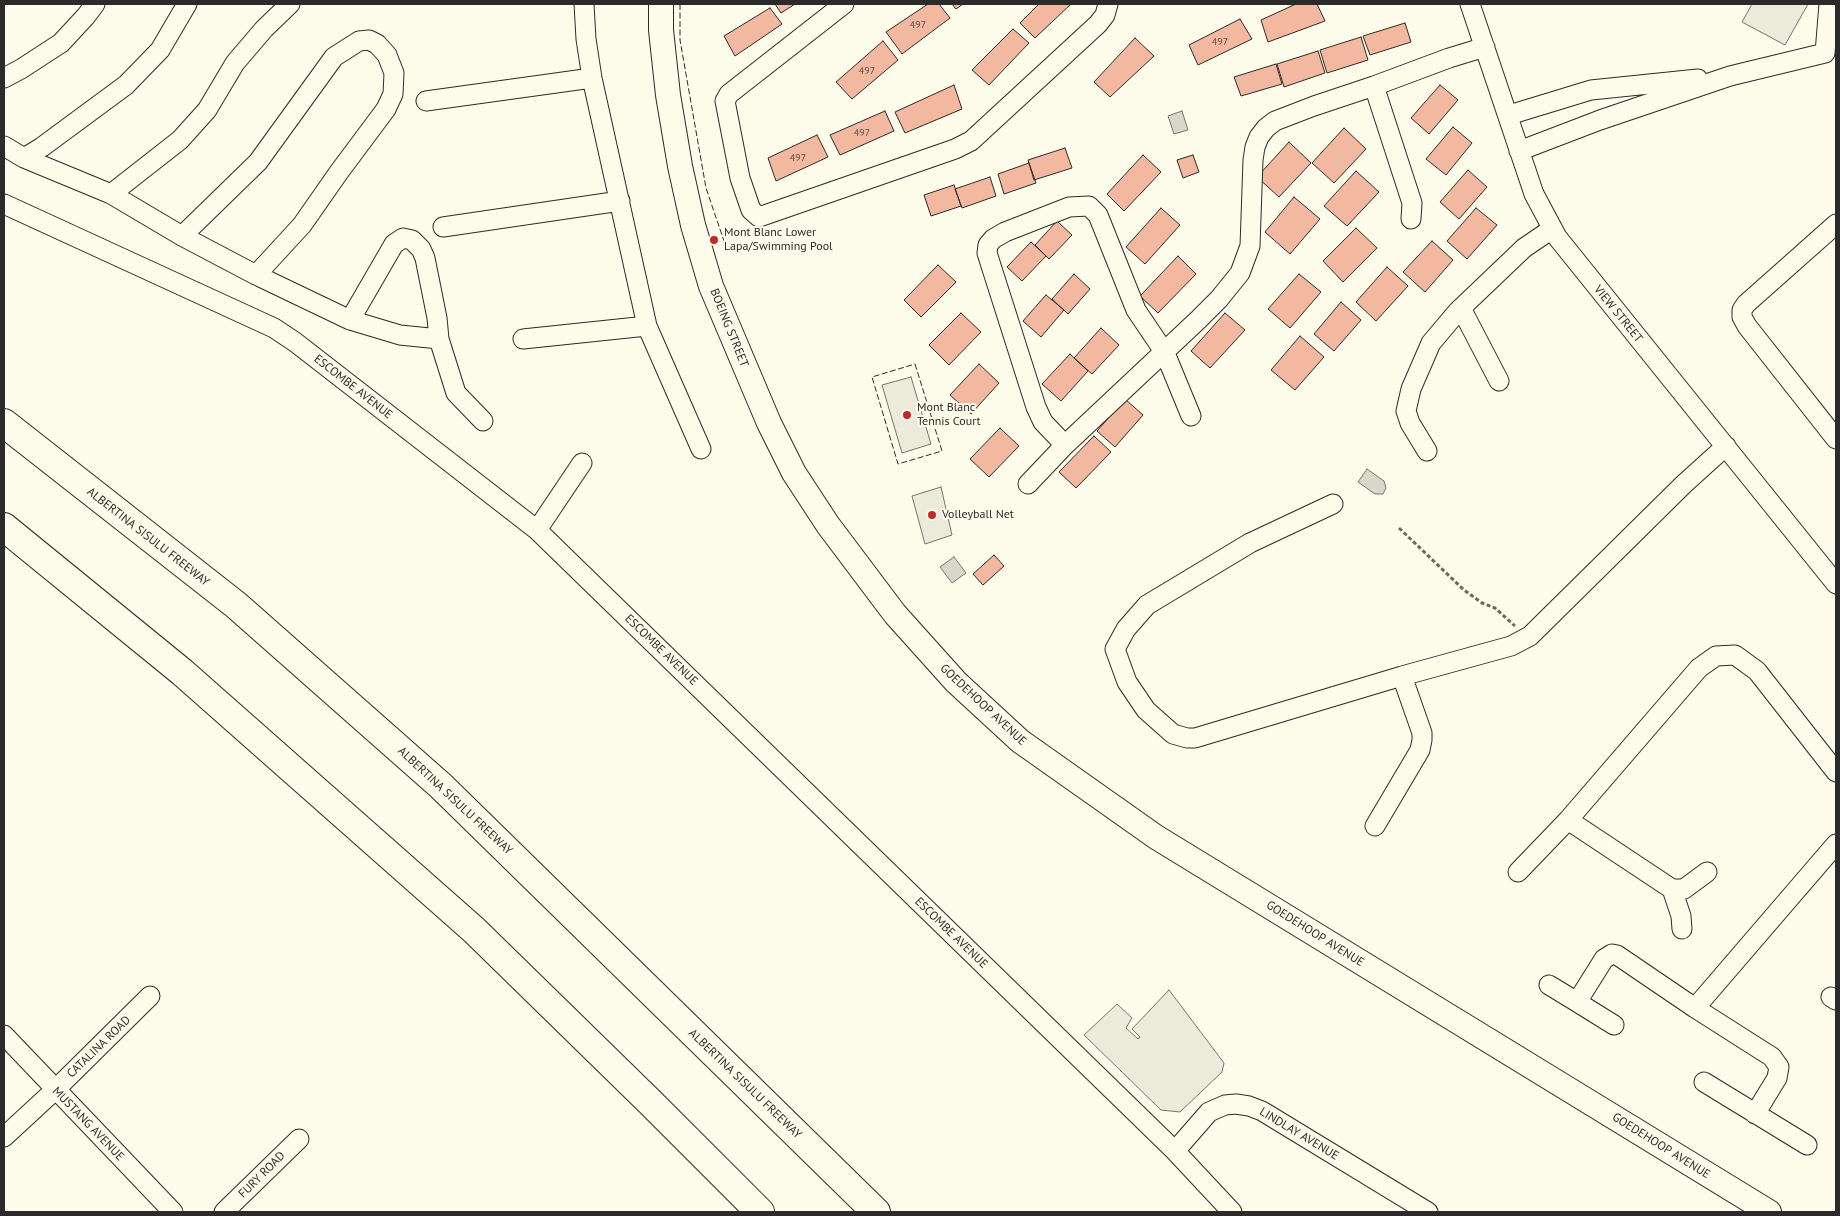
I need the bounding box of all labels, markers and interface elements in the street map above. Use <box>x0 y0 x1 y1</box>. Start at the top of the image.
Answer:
house number: 497 <box>910 19 926 31</box>
house number: 497 <box>1212 36 1228 48</box>
house number: 497 <box>859 65 875 77</box>
house number: 497 <box>854 127 870 139</box>
house number: 497 <box>790 152 806 164</box>
place label: Mont Blanc Lower Lapa/Swimming Pool <box>724 226 833 254</box>
marker: Mont Blanc Lower Lapa/Swimming Pool <box>708 234 720 246</box>
street label: VIEW STREET <box>1591 282 1645 346</box>
street label: BOEING STREET <box>707 287 751 369</box>
street label: ESCOMBE AVENUE <box>311 352 395 422</box>
place label: Mont Blanc Tennis Court <box>917 401 981 429</box>
marker: Mont Blanc Tennis Court <box>901 409 913 421</box>
street label: ALBERTINA SISULU FREEWAY <box>84 485 212 589</box>
place label: Volleyball Net <box>942 508 1014 522</box>
marker: Volleyball Net <box>926 509 938 521</box>
street label: ESCOMBE AVENUE <box>622 612 700 688</box>
street label: GOEDEHOOP AVENUE <box>937 661 1029 749</box>
street label: ALBERTINA SISULU FREEWAY <box>395 744 515 858</box>
street label: ESCOMBE AVENUE <box>912 895 990 971</box>
street label: GOEDEHOOP AVENUE <box>1263 898 1367 970</box>
street label: CATALINA ROAD <box>64 1013 134 1081</box>
street label: ALBERTINA SISULU FREEWAY <box>685 1026 805 1142</box>
street label: MUSTANG AVENUE <box>49 1084 127 1164</box>
street label: LINDLAY AVENUE <box>1257 1105 1341 1163</box>
street label: GOEDEHOOP AVENUE <box>1609 1110 1713 1182</box>
street label: FURY ROAD <box>236 1149 288 1201</box>

